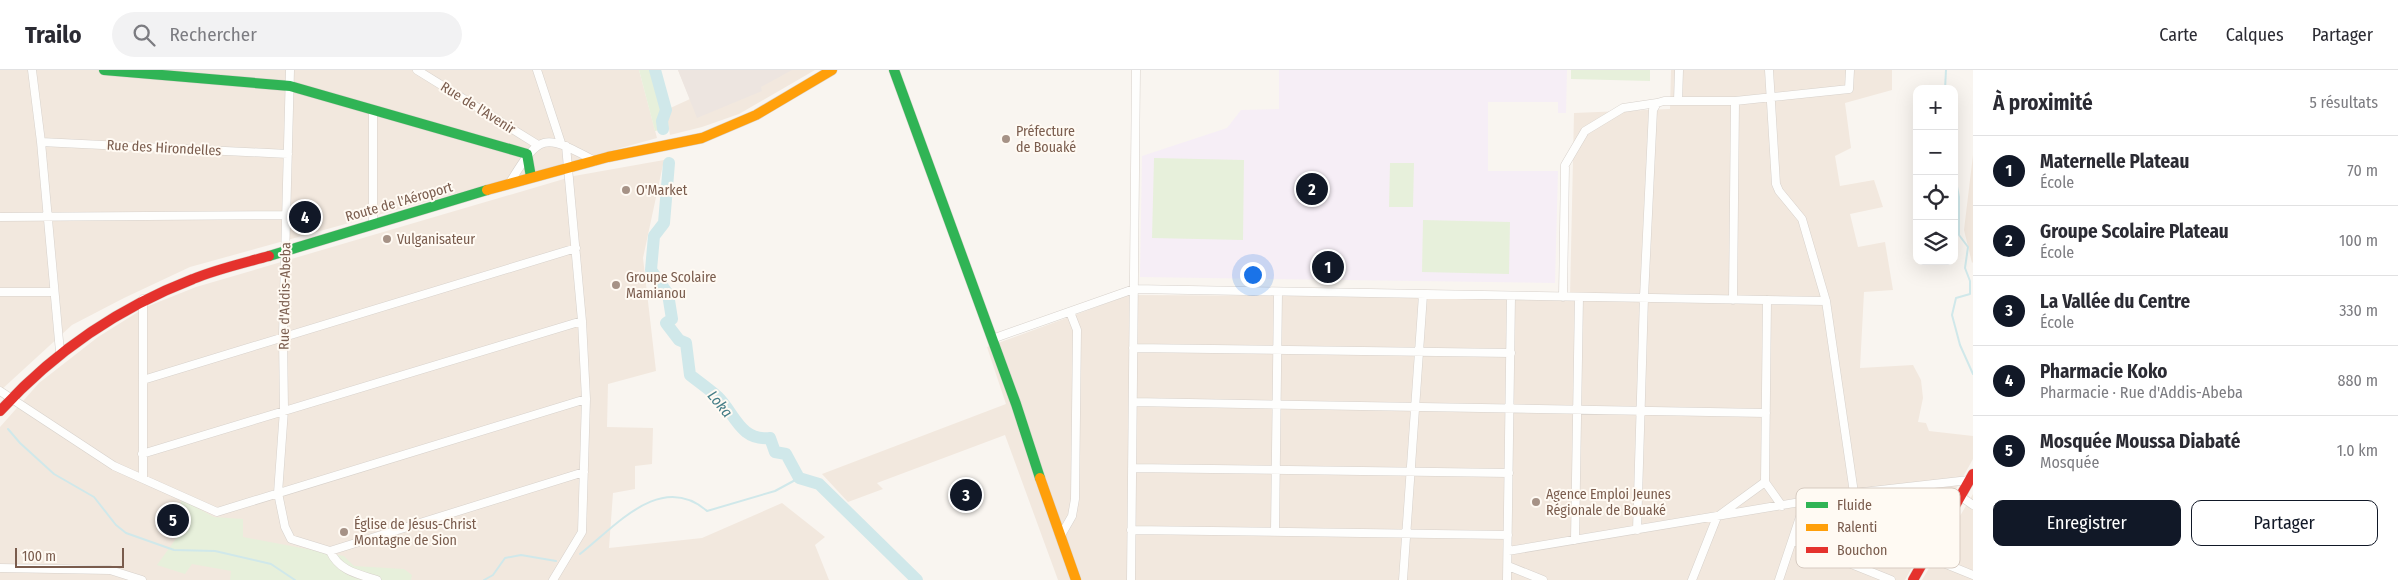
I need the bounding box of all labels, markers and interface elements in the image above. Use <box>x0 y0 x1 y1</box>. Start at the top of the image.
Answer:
search box <box>112 12 462 57</box>
text: Trailo <box>25 21 82 49</box>
icon: search <box>130 21 158 49</box>
text: Rechercher <box>170 23 257 46</box>
text: Carte <box>2159 24 2198 46</box>
text: Calques <box>2226 24 2284 46</box>
text: Partager <box>2312 24 2373 46</box>
street label: Rue de l'Avenir <box>437 78 519 138</box>
map controls <box>1913 85 1958 265</box>
button: + <box>1913 85 1958 130</box>
text: À proximité <box>1993 90 2093 116</box>
text: 5 résultats <box>2309 93 2378 112</box>
place label: Préfecture de Bouaké <box>1016 123 1076 156</box>
button: − <box>1913 130 1958 175</box>
marker: Préfecture de Bouaké <box>1000 133 1012 145</box>
street label: Rue des Hirondelles <box>106 137 222 159</box>
text: Maternelle Plateau <box>2040 150 2189 173</box>
text: 1 <box>2006 161 2012 180</box>
text: 70 m <box>2347 161 2378 180</box>
pin: 2 <box>1296 170 1328 208</box>
text: École <box>2040 173 2074 192</box>
button: locate <box>1913 175 1958 220</box>
street label: Route de l'Aéroport <box>343 178 455 225</box>
place label: O'Market <box>636 182 688 199</box>
marker: O'Market <box>620 184 632 196</box>
pin: 4 <box>289 198 321 236</box>
button: layers <box>1913 220 1958 265</box>
text: Groupe Scolaire Plateau <box>2040 220 2229 243</box>
place label: Vulganisateur <box>397 231 475 248</box>
text: 2 <box>2005 231 2013 250</box>
text: 100 m <box>2339 231 2378 250</box>
marker: Vulganisateur <box>381 233 393 245</box>
street label: Rue d'Addis-Abeba <box>276 242 294 350</box>
text: École <box>2040 243 2074 262</box>
pin: 1 <box>1312 248 1344 286</box>
your location <box>1240 262 1266 288</box>
place label: Groupe Scolaire Mamianou <box>626 269 716 302</box>
marker: Groupe Scolaire Mamianou <box>610 279 622 291</box>
text: La Vallée du Centre <box>2040 290 2190 313</box>
text: 3 <box>2005 301 2013 320</box>
text: 330 m <box>2339 301 2378 320</box>
text: École <box>2040 313 2074 332</box>
text: Pharmacie Koko <box>2040 360 2167 383</box>
text: 4 <box>2005 371 2013 390</box>
text: 880 m <box>2338 371 2378 390</box>
text: Pharmacie · Rue d'Addis-Abeba <box>2040 383 2243 402</box>
water label: Loka <box>704 387 736 421</box>
text: Mosquée Moussa Diabaté <box>2040 430 2240 453</box>
text: 5 <box>2005 441 2013 460</box>
text: 1.0 km <box>2337 441 2378 460</box>
text: Mosquée <box>2040 453 2099 472</box>
pin: 3 <box>950 476 982 514</box>
place label: Agence Emploi Jeunes Régionale de Bouaké <box>1546 486 1671 519</box>
legend <box>1796 488 1960 568</box>
marker: Agence Emploi Jeunes Régionale de Bouaké <box>1530 496 1542 508</box>
text: Fluide <box>1837 497 1872 514</box>
button: Enregistrer <box>1993 500 2181 546</box>
button: Partager <box>2191 500 2378 546</box>
pin: 5 <box>157 501 189 539</box>
place label: Église de Jésus-Christ Montagne de Sion <box>354 515 477 549</box>
text: Ralenti <box>1837 519 1877 536</box>
marker: Église de Jésus-Christ Montagne de Sion <box>338 526 350 538</box>
text: Bouchon <box>1837 542 1887 559</box>
scale bar <box>15 545 124 568</box>
text: 100 m <box>22 548 56 565</box>

